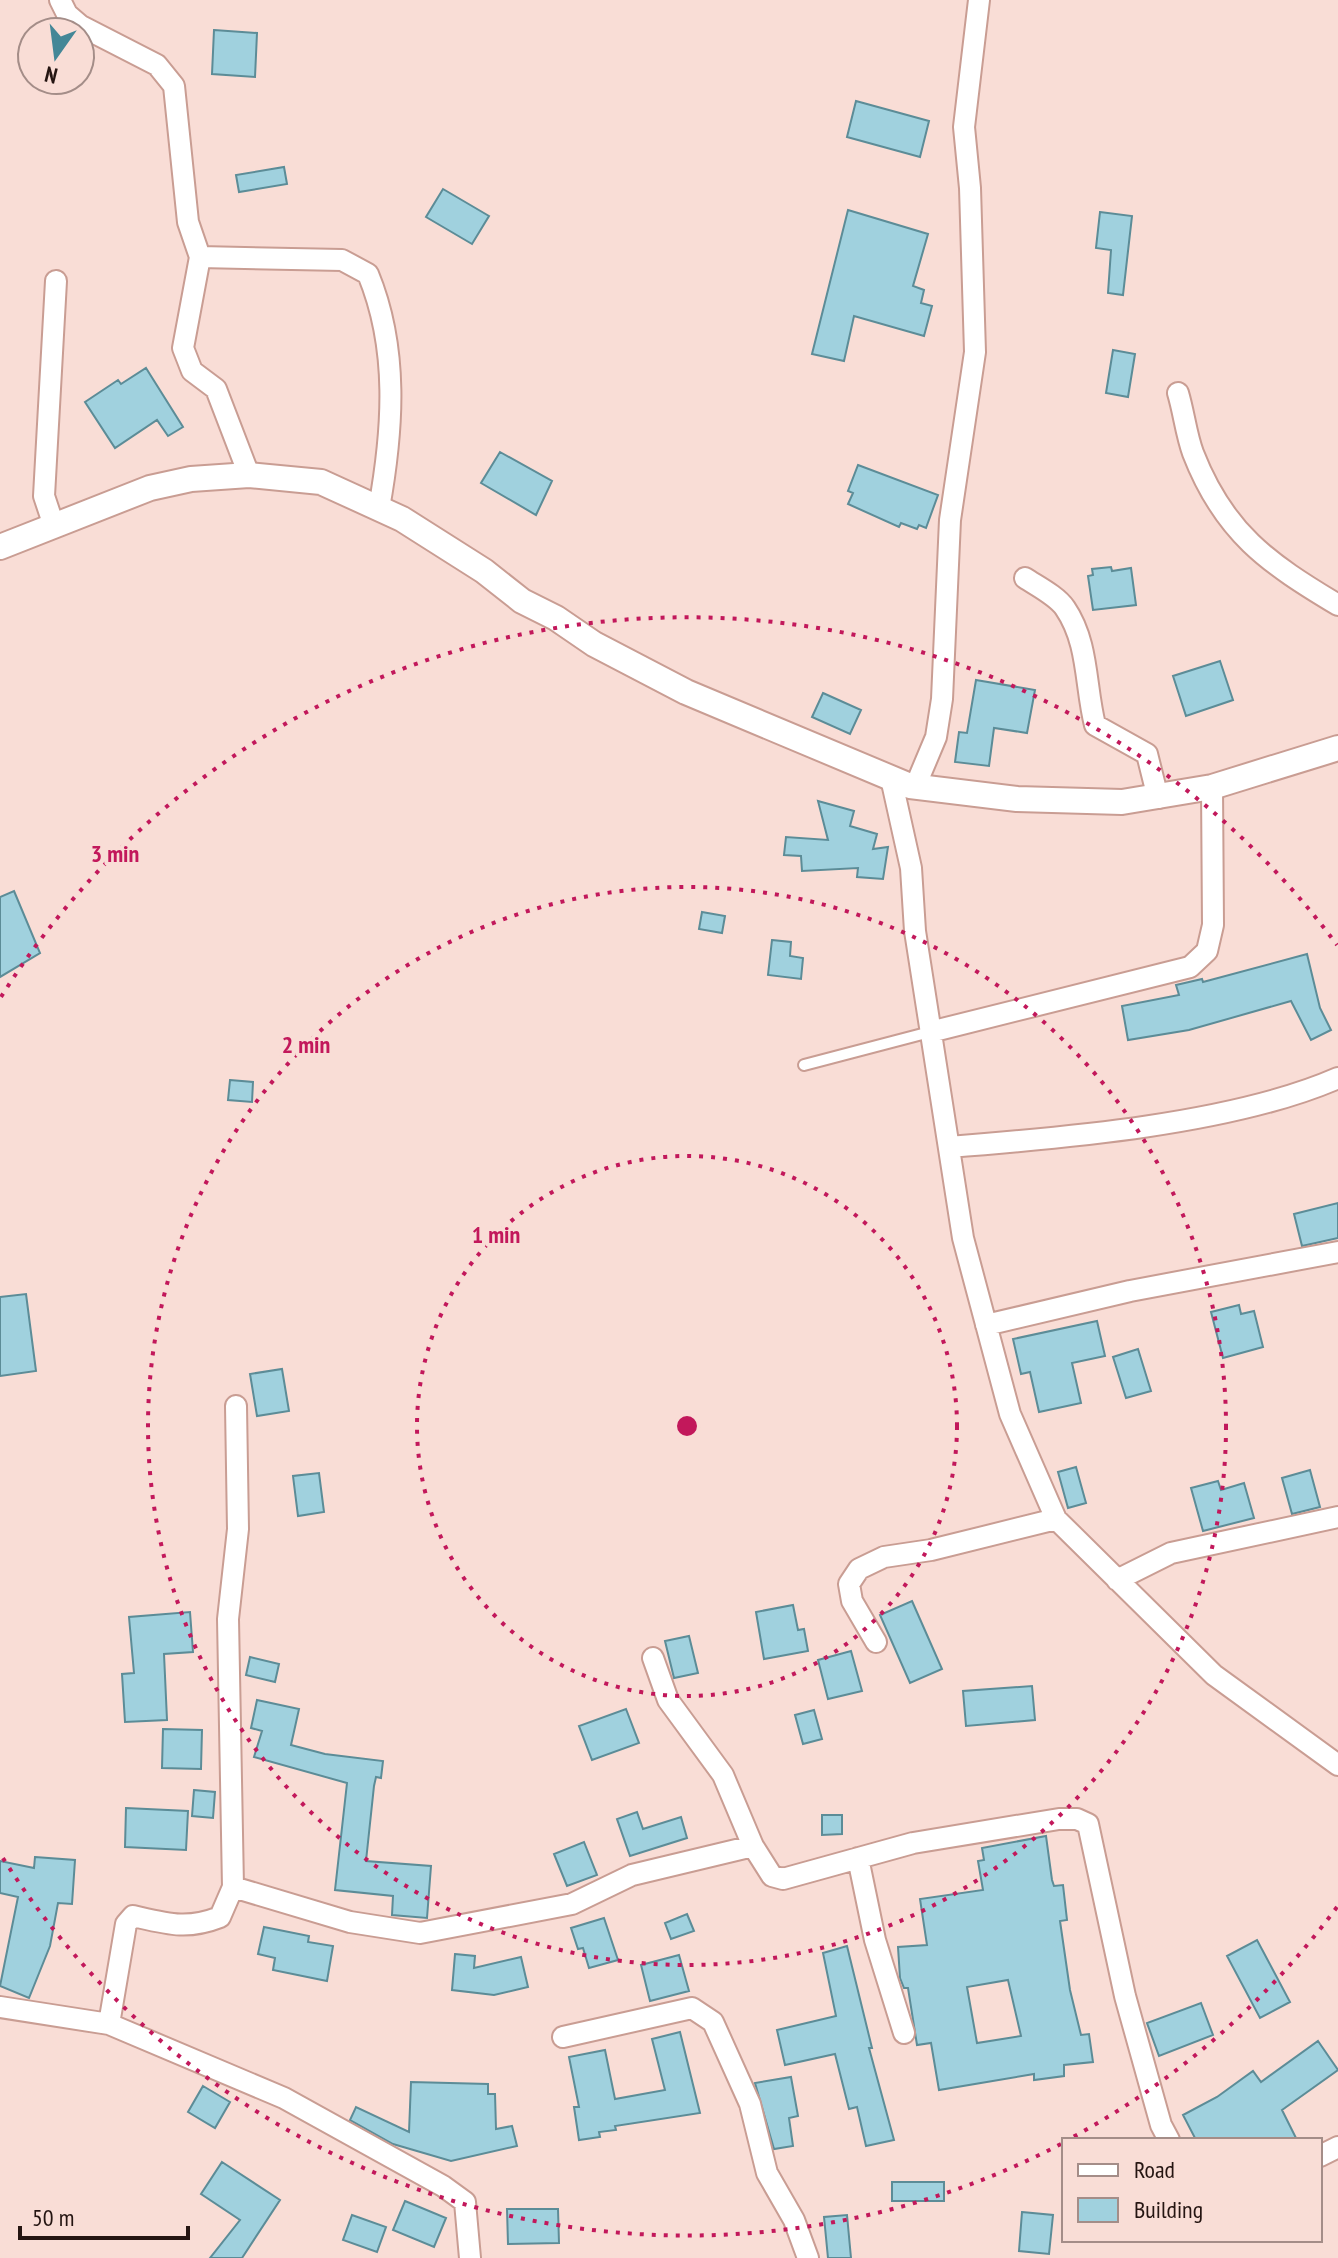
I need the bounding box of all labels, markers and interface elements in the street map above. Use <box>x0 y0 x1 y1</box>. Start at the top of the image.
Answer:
north arrow <box>16 16 96 96</box>
text: N <box>42 60 60 90</box>
text: 3 min <box>91 838 139 869</box>
text: 2 min <box>282 1029 330 1060</box>
text: 1 min <box>472 1219 520 1250</box>
centre of rings <box>673 1412 701 1440</box>
legend <box>1062 2138 1322 2242</box>
text: Road <box>1134 2154 1175 2185</box>
scale bar <box>20 2190 188 2240</box>
text: Building <box>1134 2194 1203 2225</box>
text: 50 m <box>32 2202 74 2233</box>

